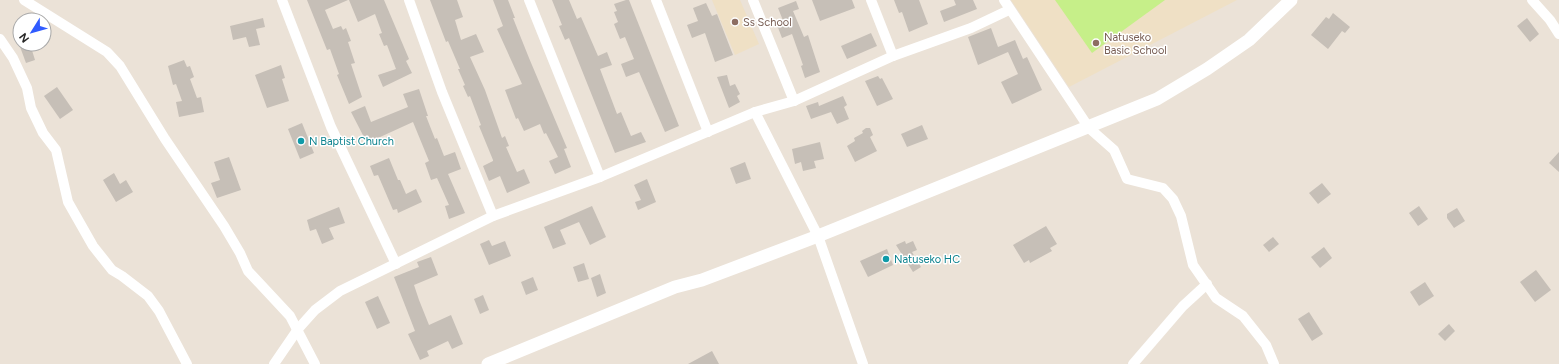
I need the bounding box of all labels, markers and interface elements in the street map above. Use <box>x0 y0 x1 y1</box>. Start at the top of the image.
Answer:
north arrow <box>12 12 52 52</box>
place label: Ss School <box>743 16 792 29</box>
marker: Ss School <box>730 17 740 27</box>
text: N <box>17 30 32 45</box>
place label: Natuseko Basic School <box>1104 31 1167 57</box>
marker: Natuseko Basic School <box>1091 38 1101 48</box>
place label: N Baptist Church <box>309 135 394 148</box>
marker: N Baptist Church <box>296 136 306 146</box>
place label: Natuseko HC <box>894 253 960 266</box>
marker: Natuseko HC <box>881 254 891 264</box>

